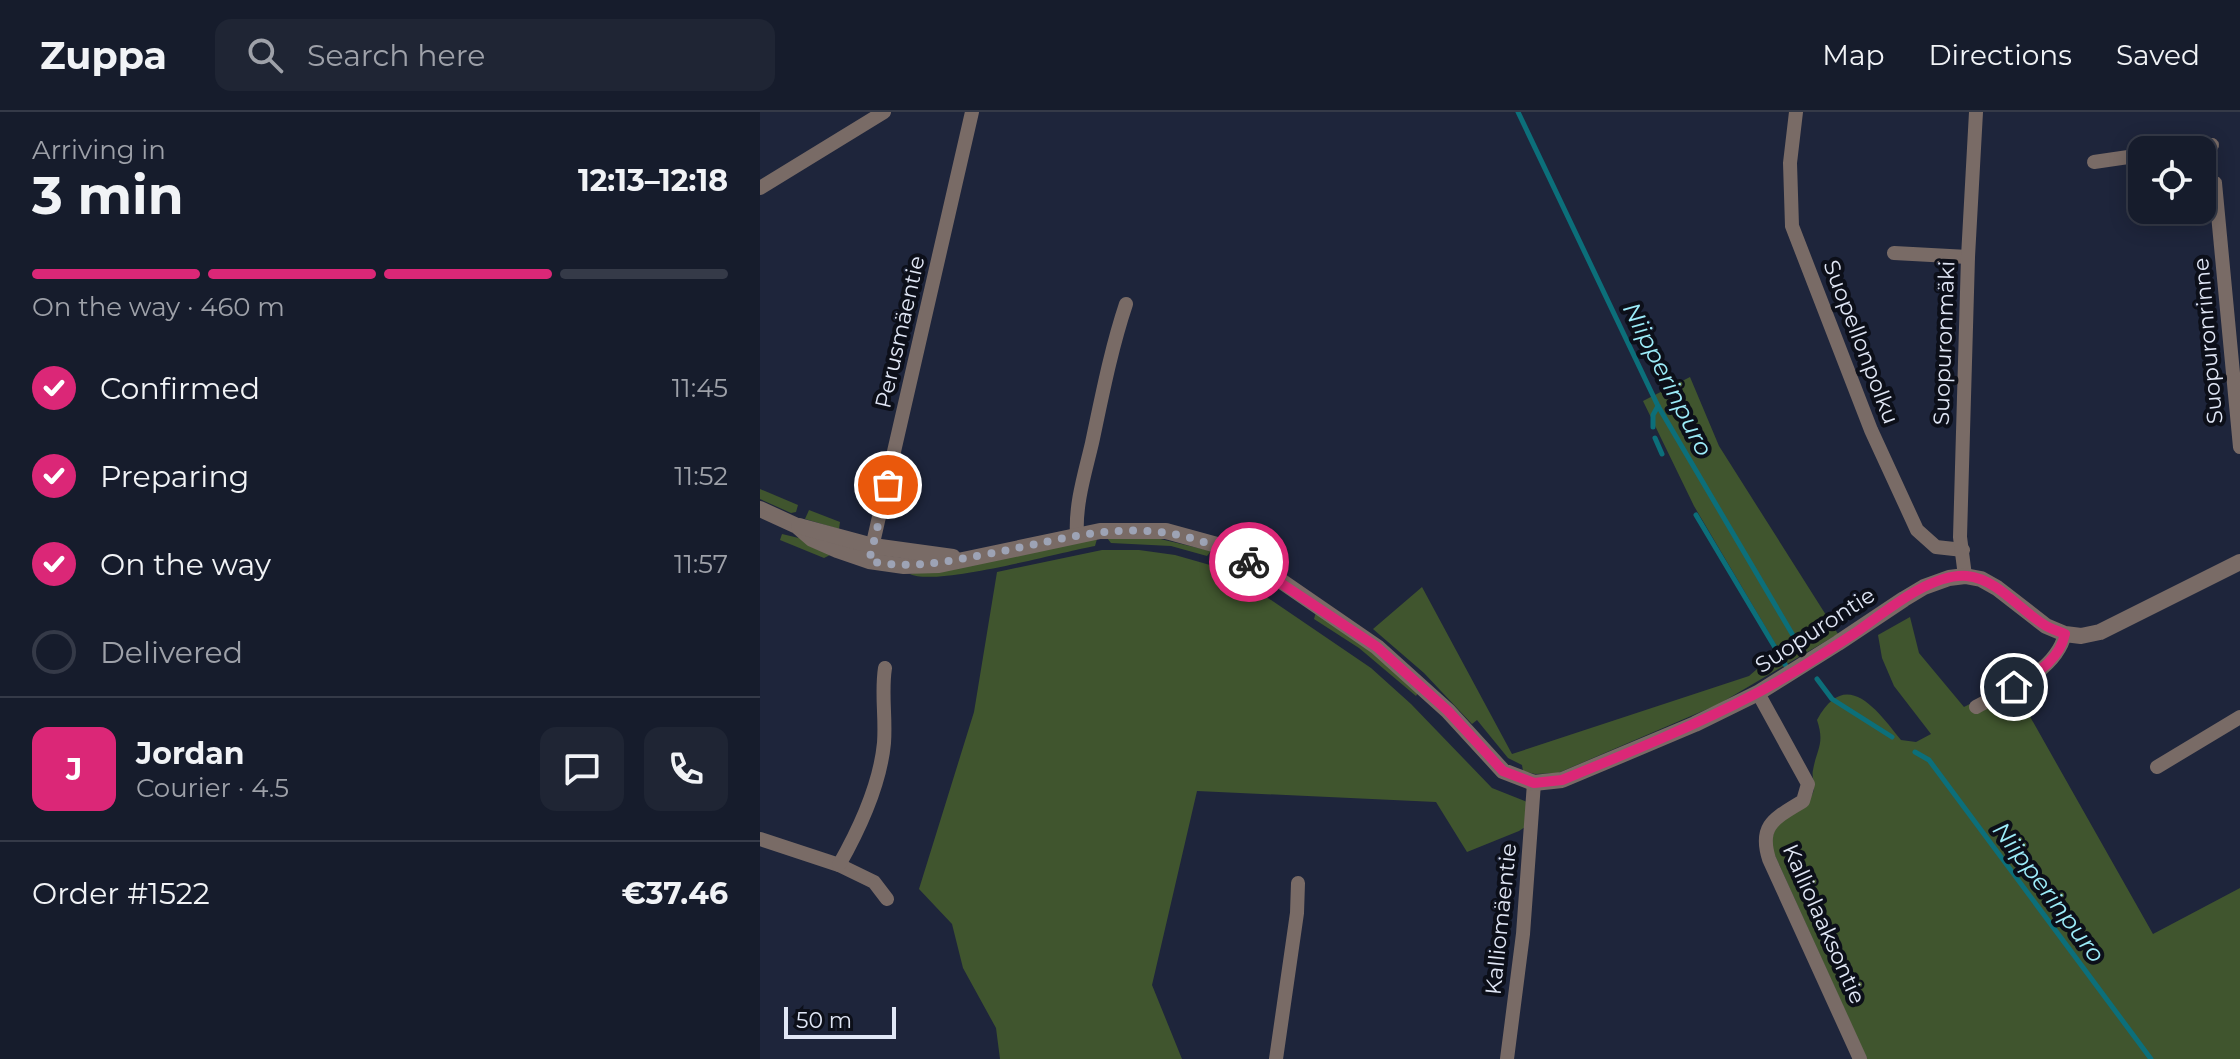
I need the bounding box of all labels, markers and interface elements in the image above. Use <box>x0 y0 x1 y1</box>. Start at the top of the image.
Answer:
search box <box>215 19 775 91</box>
text: Zuppa <box>40 32 167 79</box>
icon: search <box>243 33 287 77</box>
text: Search here <box>307 37 485 74</box>
text: Map <box>1822 38 1884 72</box>
text: Directions <box>1928 38 2072 72</box>
text: Saved <box>2116 38 2200 72</box>
text: Arriving in <box>32 134 166 166</box>
map controls <box>2128 136 2216 224</box>
button: locate <box>2128 136 2216 224</box>
text: 12:13–12:18 <box>578 162 728 199</box>
text: 3 min <box>32 164 184 227</box>
street label: Perusmäentie <box>869 253 931 411</box>
street label: Suopellonpolku <box>1817 256 1905 428</box>
street label: Suopuronrinne <box>2187 257 2229 425</box>
street label: Suopuronmäki <box>1928 260 1960 426</box>
text: On the way · 460 m <box>32 291 285 323</box>
water label: Niipperinpuro <box>1617 297 1719 461</box>
icon: check <box>32 366 76 410</box>
text: Confirmed <box>100 370 260 407</box>
text: 11:45 <box>672 372 728 404</box>
pin <box>854 451 922 519</box>
icon: check <box>32 454 76 498</box>
text: Preparing <box>100 458 249 495</box>
text: 11:52 <box>674 460 728 492</box>
icon: bag <box>866 463 910 507</box>
courier <box>1209 522 1289 602</box>
icon: bike <box>1227 540 1271 584</box>
icon: check <box>32 542 76 586</box>
text: On the way <box>100 546 271 583</box>
text: 11:57 <box>674 548 728 580</box>
street label: Suopurontie <box>1750 581 1880 679</box>
text: Delivered <box>100 634 243 671</box>
pin <box>1980 653 2048 721</box>
icon: home <box>1992 665 2036 709</box>
button: chat <box>540 727 624 811</box>
button: phone <box>644 727 728 811</box>
text: Jordan <box>136 735 245 772</box>
text: J <box>66 751 82 788</box>
text: Courier · 4.5 <box>136 772 289 804</box>
water label: Niipperinpuro <box>1987 816 2111 968</box>
street label: Kalliolaaksontie <box>1777 840 1871 1008</box>
street label: Kalliomäentie <box>1480 842 1522 996</box>
text: Order #1522 <box>32 875 210 912</box>
text: €37.46 <box>621 875 728 912</box>
scale bar <box>784 1003 896 1039</box>
text: 50 m <box>796 1007 852 1034</box>

